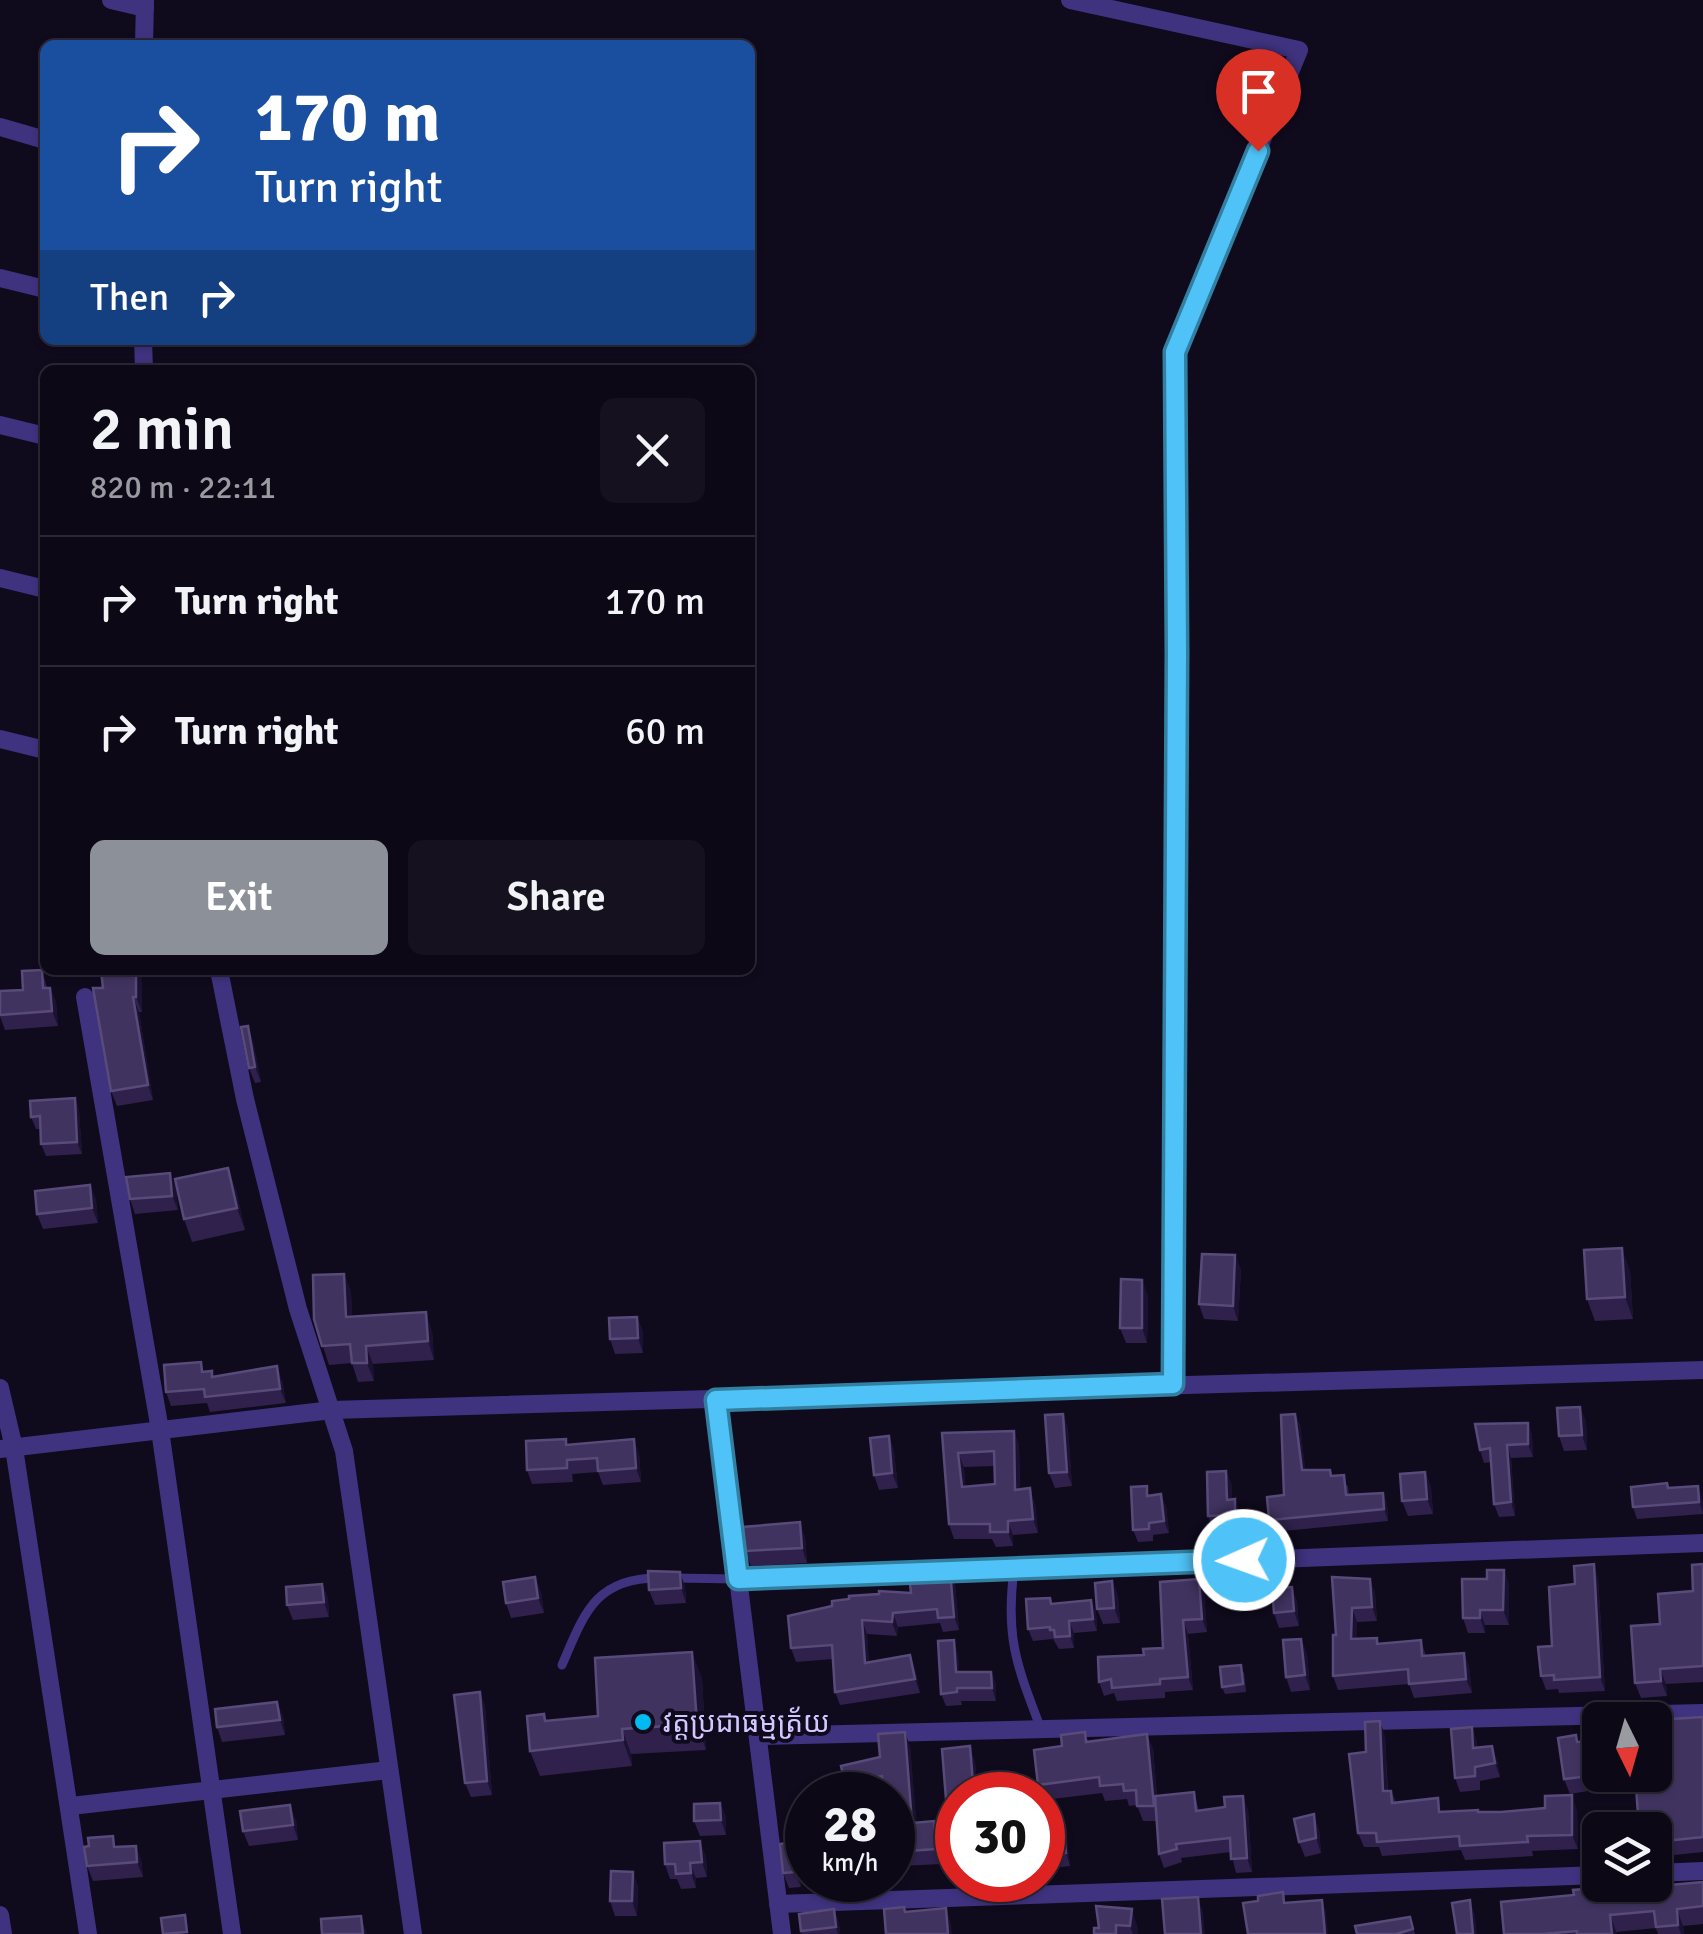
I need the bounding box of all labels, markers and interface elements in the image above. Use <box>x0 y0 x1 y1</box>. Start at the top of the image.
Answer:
pin <box>1216 49 1301 152</box>
icon: arrive <box>1231 64 1286 119</box>
text: 170 m <box>255 74 440 160</box>
icon: right <box>90 80 220 210</box>
text: Turn right <box>255 160 443 215</box>
icon: right <box>189 270 244 325</box>
text: Then <box>90 274 169 321</box>
text: 2 min <box>90 393 234 467</box>
button: close <box>600 398 705 503</box>
text: 820 m · 22:11 <box>90 468 276 507</box>
icon: right <box>90 574 145 629</box>
text: Turn right <box>175 578 339 625</box>
text: 170 m <box>605 578 705 625</box>
icon: right <box>90 704 145 759</box>
text: Turn right <box>175 708 339 755</box>
text: 60 m <box>625 708 705 755</box>
button: Exit <box>90 840 388 955</box>
button: Share <box>408 840 705 955</box>
position arrow <box>1192 1508 1296 1612</box>
north arrow <box>1582 1702 1672 1792</box>
map controls <box>1582 1702 1672 1902</box>
place label: វត្តប្រជាធម្មត្រ័យ <box>663 1706 830 1740</box>
marker: វត្តប្រជាធម្មត្រ័យ <box>632 1711 654 1733</box>
speed limit sign: 30 <box>935 1772 1065 1902</box>
text: 28 <box>823 1794 877 1856</box>
button: layers <box>1582 1812 1672 1902</box>
text: km/h <box>822 1847 878 1878</box>

